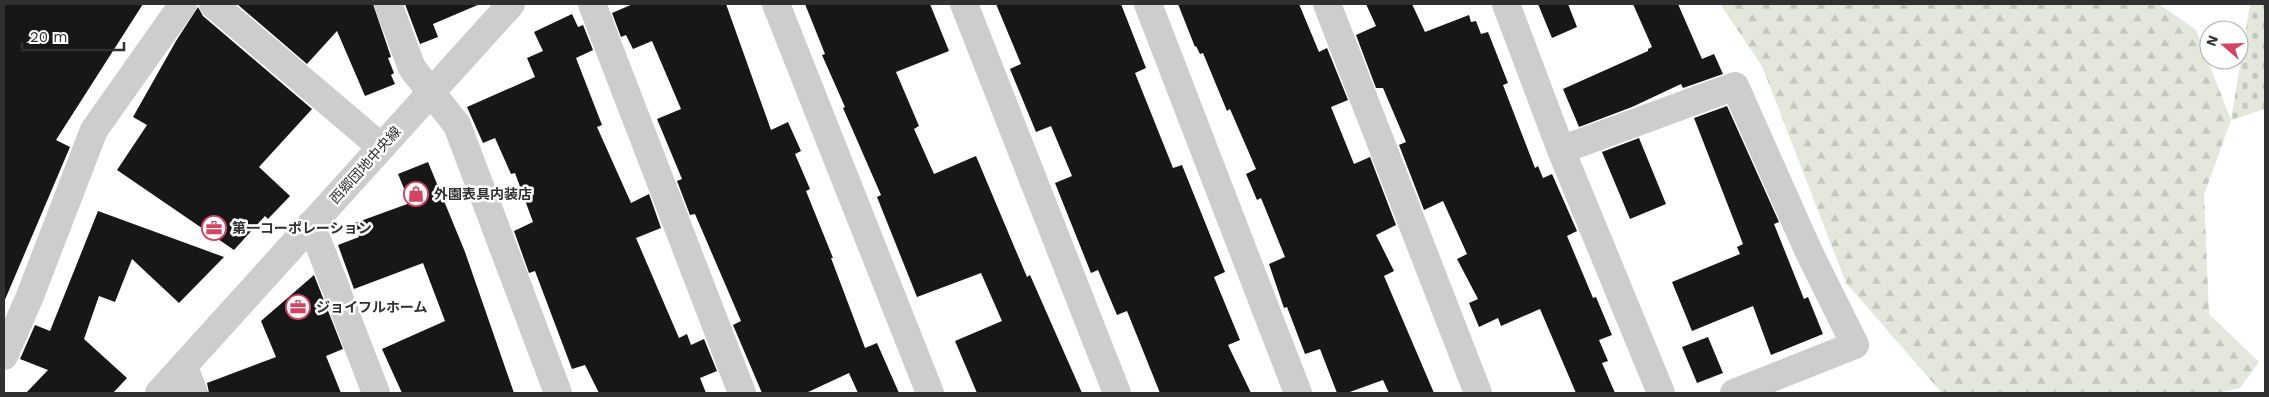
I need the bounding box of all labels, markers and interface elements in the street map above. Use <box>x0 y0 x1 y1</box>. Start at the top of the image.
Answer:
scale bar <box>22 20 125 52</box>
north arrow <box>2199 20 2249 70</box>
text: 20 m <box>30 28 68 46</box>
text: N <box>2202 33 2221 48</box>
street label: 西郷団地中央線 <box>326 123 404 207</box>
shop icon: 外園表具内装店 <box>403 181 429 207</box>
place label: 外園表具内装店 <box>434 186 532 202</box>
office icon: 第一コーポレーション <box>201 215 227 241</box>
place label: 第一コーポレーション <box>232 220 372 236</box>
office icon: ジョイフルホーム <box>285 294 311 320</box>
place label: ジョイフルホーム <box>316 299 428 315</box>

